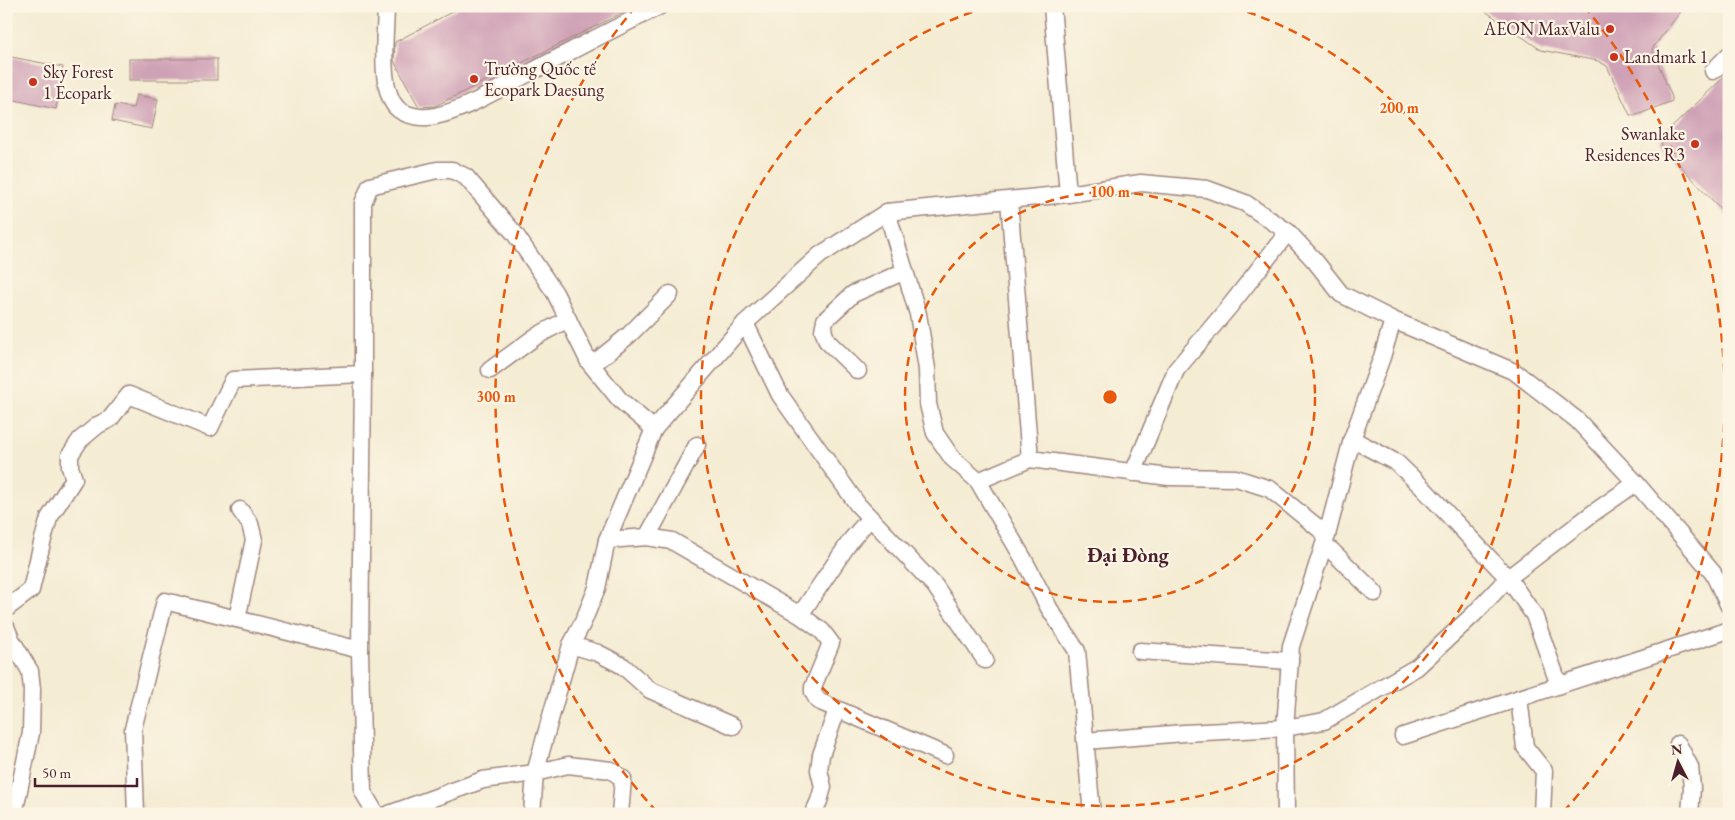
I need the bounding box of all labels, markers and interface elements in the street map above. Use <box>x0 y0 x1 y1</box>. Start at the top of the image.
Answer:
place label: AEON MaxValu <box>1483 17 1601 40</box>
marker: AEON MaxValu <box>1604 23 1616 35</box>
place label: Landmark 1 <box>1624 45 1708 68</box>
marker: Landmark 1 <box>1608 51 1620 63</box>
place label: Trường Quốc tế Ecopark Daesung <box>484 57 604 101</box>
place label: Sky Forest 1 Ecopark <box>43 60 114 104</box>
marker: Trường Quốc tế Ecopark Daesung <box>468 73 480 85</box>
marker: Sky Forest 1 Ecopark <box>27 76 39 88</box>
text: 200 m <box>1379 98 1419 117</box>
place label: Swanlake Residences R3 <box>1584 122 1685 166</box>
marker: Swanlake Residences R3 <box>1689 138 1701 150</box>
text: 100 m <box>1090 182 1130 201</box>
text: 300 m <box>476 387 516 406</box>
centre of rings <box>1101 388 1119 406</box>
district label: Đại Đòng <box>1087 542 1170 568</box>
north arrow <box>1652 738 1702 788</box>
text: N <box>1670 739 1684 759</box>
scale bar <box>35 755 138 787</box>
text: 50 m <box>42 763 71 782</box>

